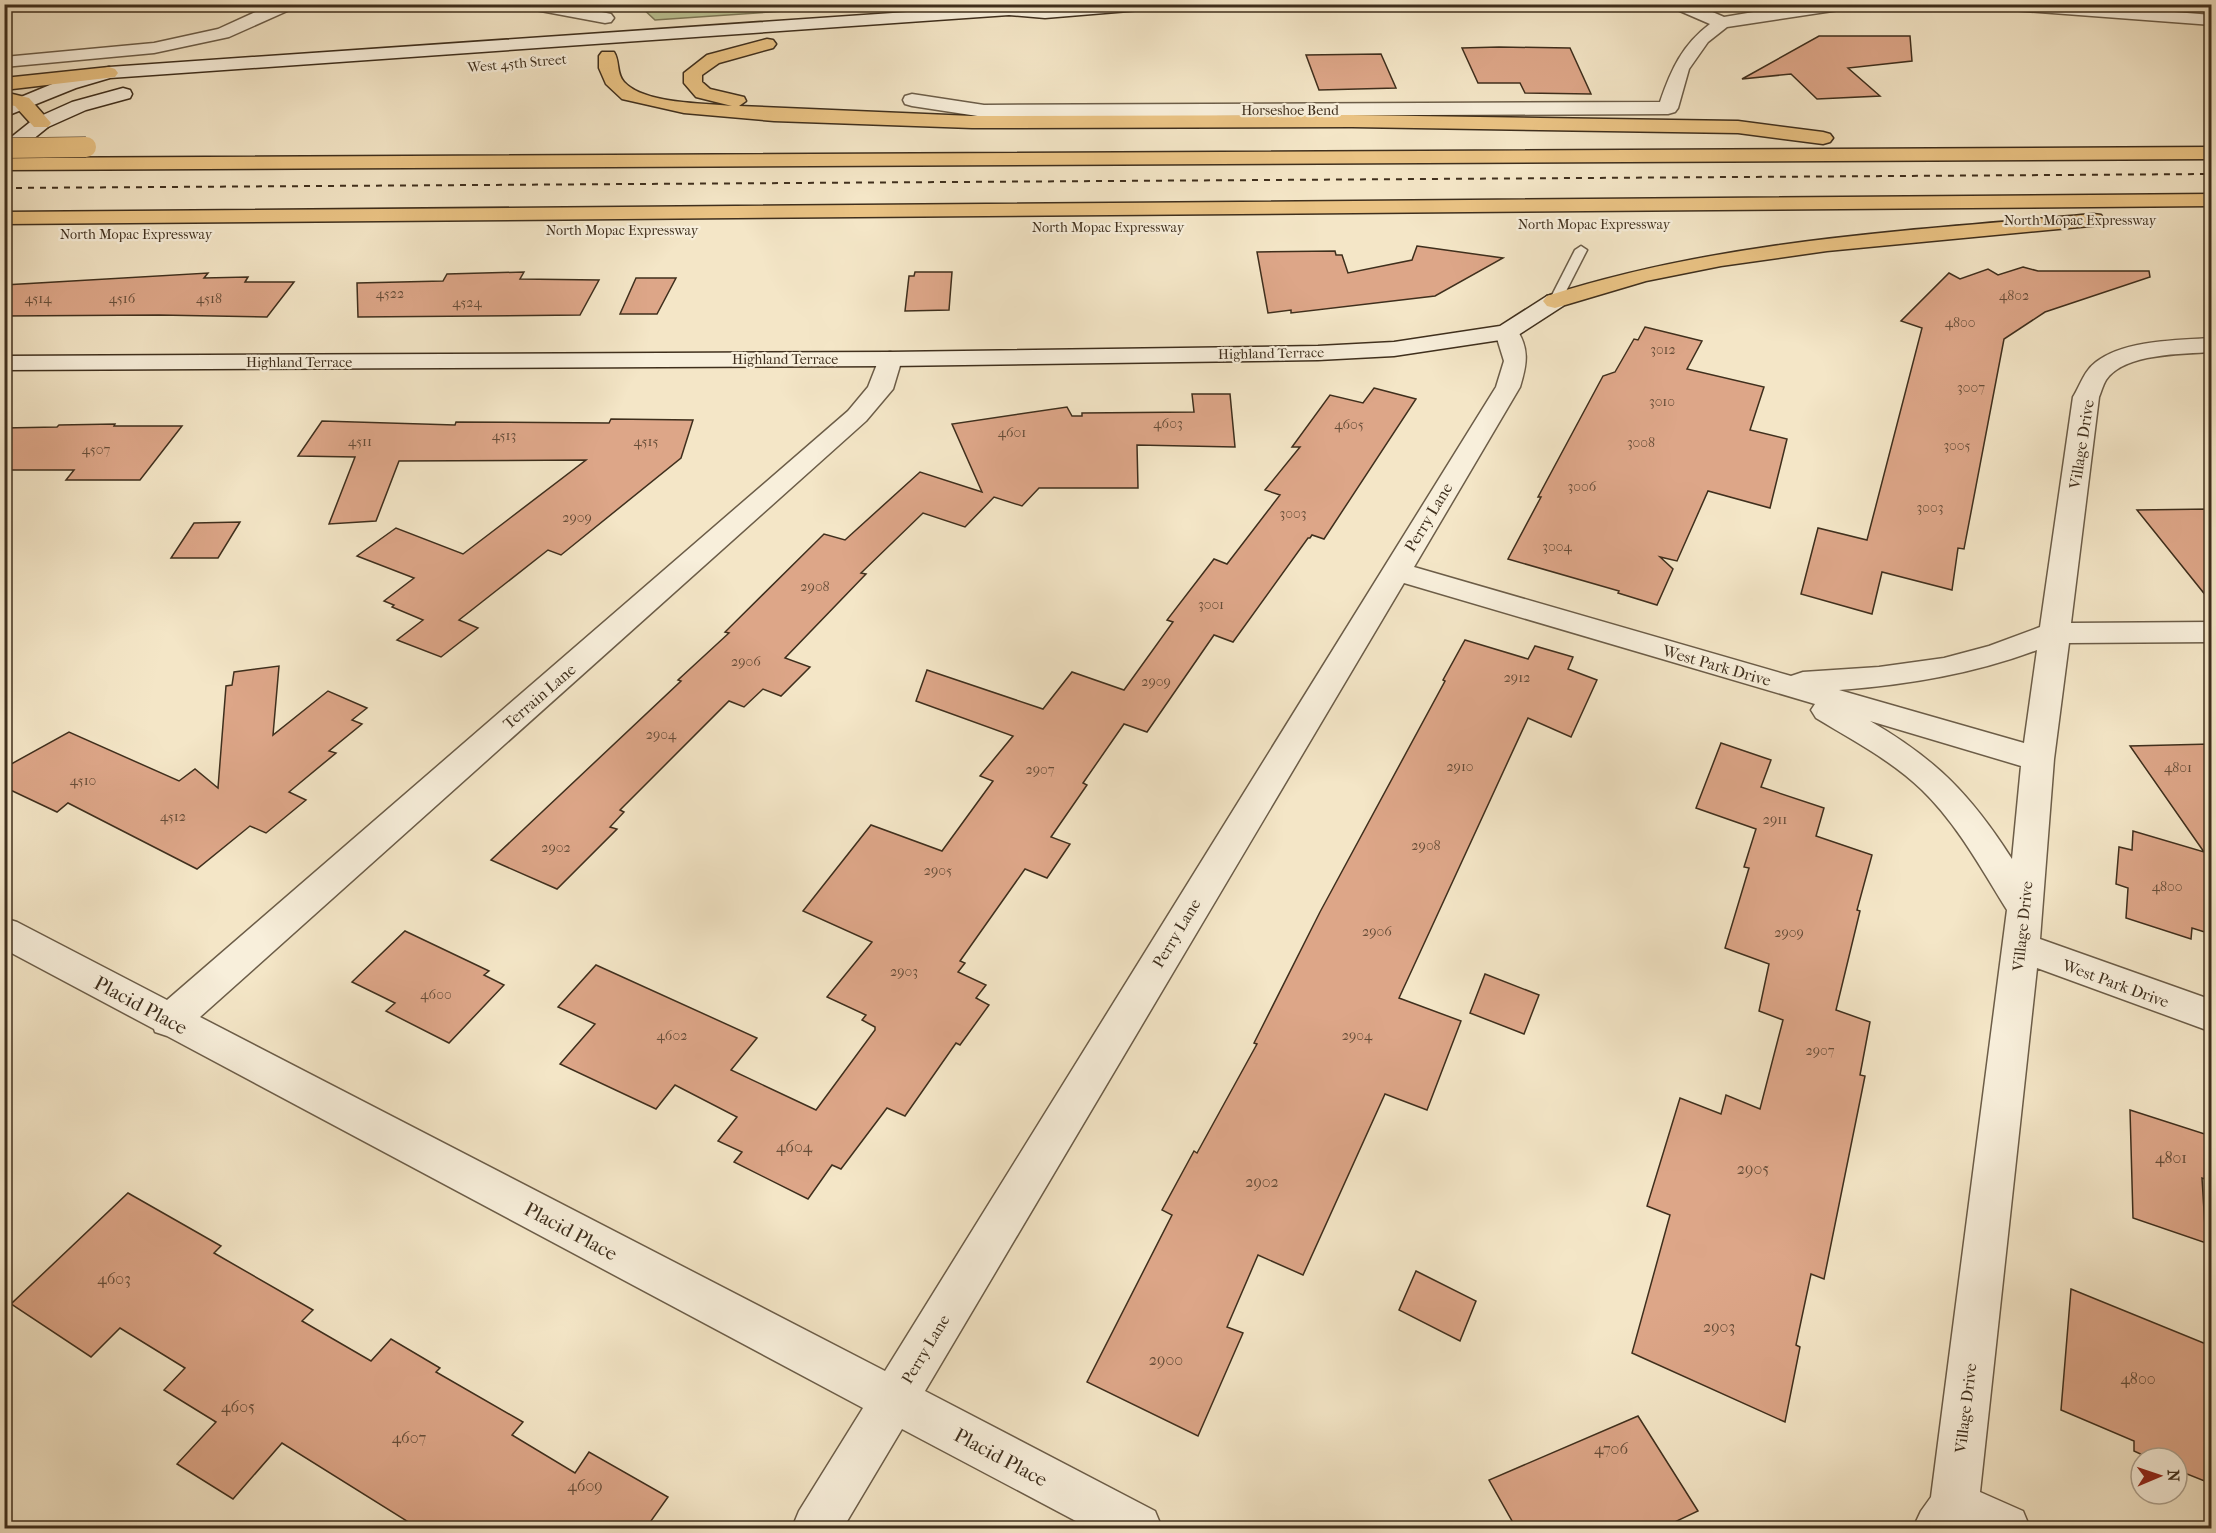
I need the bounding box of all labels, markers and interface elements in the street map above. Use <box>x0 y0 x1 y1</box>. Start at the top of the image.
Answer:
street label: West 45th Street <box>466 51 567 76</box>
street label: Horseshoe Bend <box>1241 102 1339 119</box>
street label: North Mopac Expressway <box>2004 212 2157 229</box>
street label: North Mopac Expressway <box>1518 216 1671 233</box>
street label: North Mopac Expressway <box>1032 219 1185 236</box>
street label: North Mopac Expressway <box>546 222 699 239</box>
street label: North Mopac Expressway <box>60 226 213 243</box>
house number: 4522 <box>376 285 404 302</box>
house number: 4802 <box>1999 287 2029 304</box>
house number: 4514 <box>24 290 52 307</box>
house number: 4516 <box>109 290 136 307</box>
house number: 4518 <box>196 290 222 307</box>
house number: 4524 <box>452 294 482 311</box>
house number: 4800 <box>1945 314 1975 331</box>
house number: 3012 <box>1650 341 1676 358</box>
street label: Highland Terrace <box>1218 344 1324 363</box>
street label: Highland Terrace <box>732 351 838 368</box>
street label: Highland Terrace <box>246 354 352 371</box>
house number: 3007 <box>1957 379 1985 396</box>
house number: 3010 <box>1649 393 1675 410</box>
street label: Village Drive <box>2065 398 2098 491</box>
house number: 4603 <box>1153 415 1183 432</box>
house number: 4605 <box>1334 416 1364 433</box>
house number: 4601 <box>998 424 1026 441</box>
house number: 4513 <box>492 427 516 444</box>
house number: 4511 <box>348 433 372 450</box>
house number: 4515 <box>634 433 658 450</box>
house number: 3008 <box>1627 434 1655 451</box>
house number: 3005 <box>1943 437 1971 454</box>
house number: 4507 <box>82 441 110 458</box>
house number: 3006 <box>1568 478 1597 495</box>
street label: Perry Lane <box>1400 479 1456 555</box>
house number: 3003 <box>1917 499 1943 516</box>
house number: 3003 <box>1280 505 1306 522</box>
house number: 2909 <box>562 509 592 526</box>
house number: 3004 <box>1542 538 1572 555</box>
house number: 2908 <box>800 578 830 595</box>
house number: 3001 <box>1198 596 1224 613</box>
street label: West Park Drive <box>1659 641 1773 690</box>
house number: 2906 <box>731 653 761 670</box>
street label: Terrain Lane <box>499 660 580 733</box>
house number: 2912 <box>1504 669 1530 686</box>
house number: 2909 <box>1141 673 1171 690</box>
house number: 2904 <box>646 726 677 743</box>
house number: 2910 <box>1446 758 1474 775</box>
house number: 4801 <box>2164 759 2192 776</box>
house number: 2907 <box>1025 761 1055 778</box>
house number: 4510 <box>70 772 96 789</box>
house number: 4512 <box>160 808 186 825</box>
house number: 2911 <box>1763 811 1787 828</box>
house number: 2908 <box>1411 837 1441 854</box>
house number: 2902 <box>541 839 571 856</box>
house number: 2905 <box>924 862 952 879</box>
house number: 4800 <box>2152 878 2182 895</box>
street label: Village Drive <box>2008 880 2037 973</box>
street label: Perry Lane <box>1148 895 1204 971</box>
house number: 2906 <box>1362 923 1392 940</box>
house number: 2909 <box>1774 924 1804 941</box>
street label: West Park Drive <box>2059 955 2172 1012</box>
house number: 2903 <box>890 963 918 980</box>
street label: Placid Place <box>90 971 191 1040</box>
house number: 4600 <box>420 986 452 1003</box>
house number: 4602 <box>657 1027 687 1044</box>
house number: 2904 <box>1342 1027 1373 1044</box>
house number: 2907 <box>1805 1042 1835 1059</box>
house number: 4604 <box>776 1137 813 1156</box>
house number: 4801 <box>2155 1148 2187 1167</box>
house number: 2905 <box>1737 1159 1769 1178</box>
house number: 2902 <box>1245 1172 1279 1191</box>
street label: Placid Place <box>520 1197 621 1266</box>
house number: 4603 <box>97 1269 131 1288</box>
street label: Perry Lane <box>897 1311 953 1387</box>
house number: 2903 <box>1703 1317 1735 1336</box>
house number: 2900 <box>1149 1350 1183 1369</box>
street label: Village Drive <box>1950 1362 1980 1455</box>
house number: 4800 <box>2120 1369 2156 1388</box>
house number: 4605 <box>221 1397 255 1416</box>
street label: Placid Place <box>950 1423 1051 1492</box>
house number: 4607 <box>392 1428 427 1447</box>
house number: 4706 <box>1594 1439 1628 1458</box>
north arrow <box>2129 1446 2189 1506</box>
text: N <box>2164 1469 2183 1483</box>
house number: 4609 <box>567 1476 603 1495</box>

